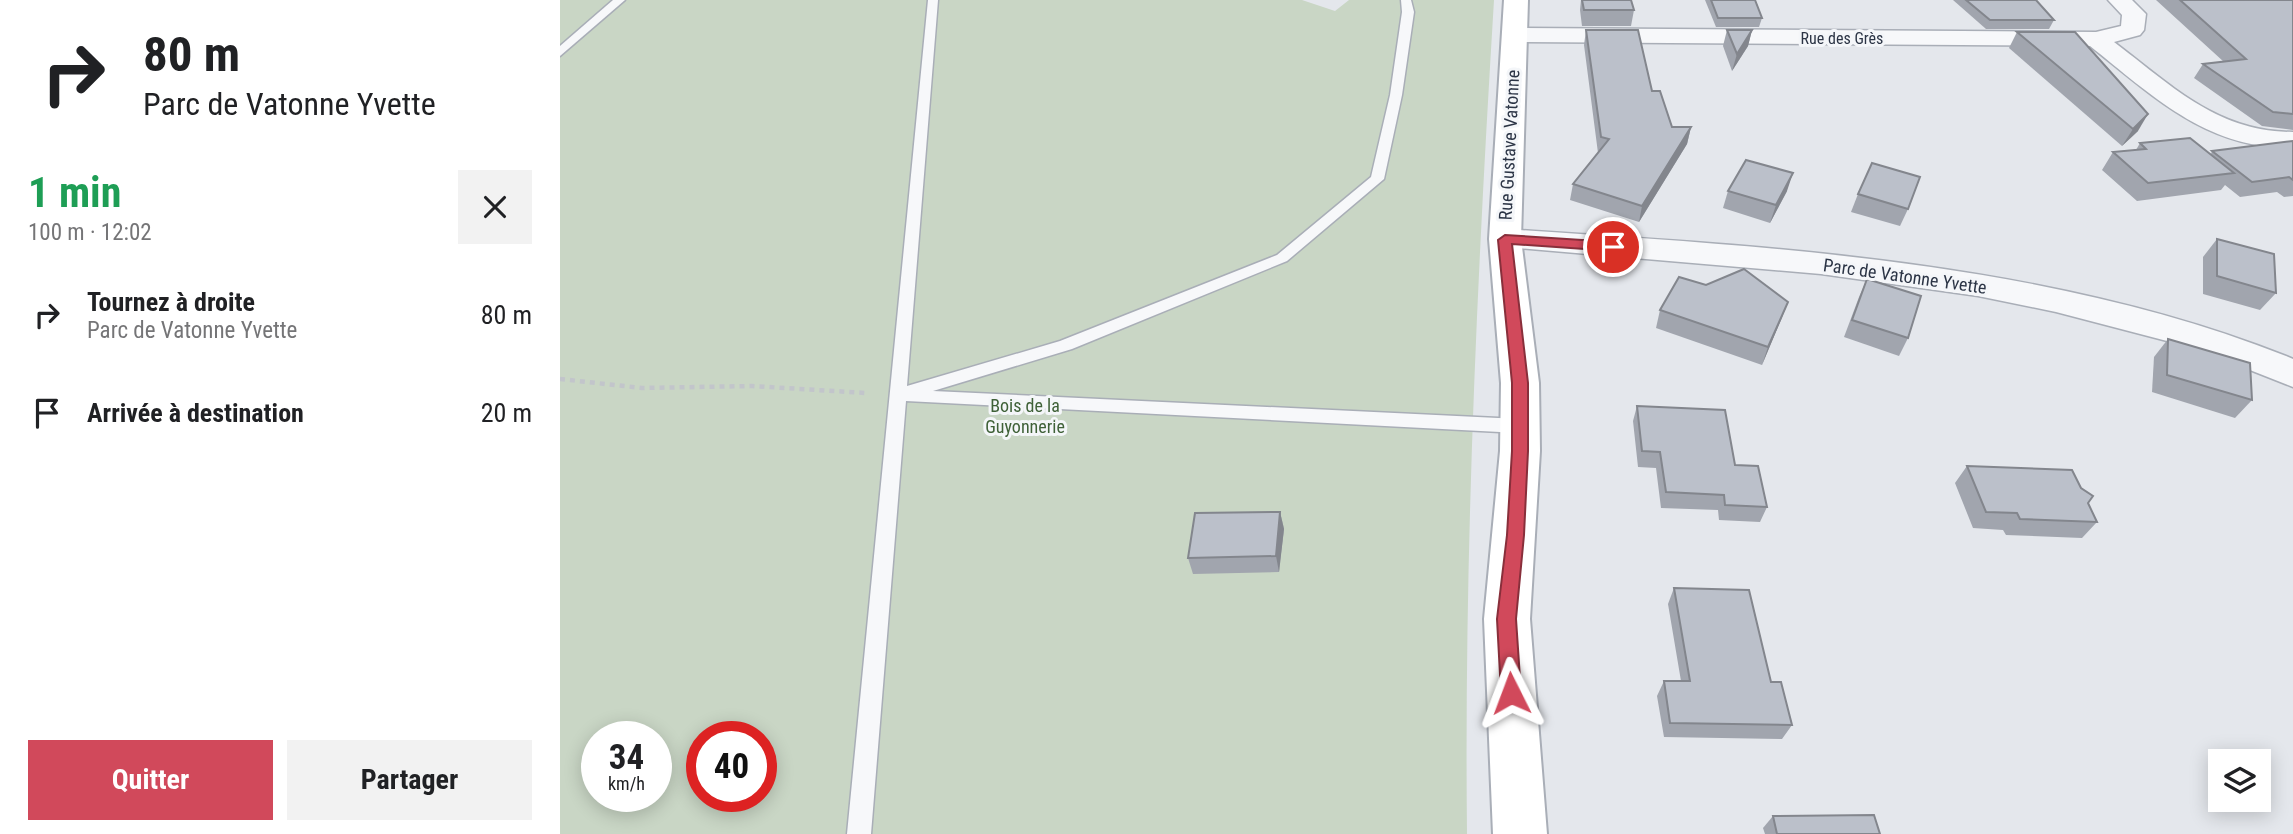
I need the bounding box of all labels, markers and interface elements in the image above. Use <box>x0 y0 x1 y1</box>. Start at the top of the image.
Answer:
text: 80 m <box>143 26 240 83</box>
icon: right <box>28 28 119 119</box>
street label: Rue des Grès <box>1801 29 1883 48</box>
street label: Rue Gustave Vatonne <box>1495 69 1523 221</box>
text: Parc de Vatonne Yvette <box>143 85 436 123</box>
text: 1 min <box>28 168 121 217</box>
button: close <box>458 170 532 244</box>
pin <box>1583 217 1643 277</box>
text: 100 m · 12:02 <box>28 219 152 246</box>
icon: arrive <box>1594 228 1632 266</box>
street label: Parc de Vatonne Yvette <box>1822 254 1988 298</box>
text: Tournez à droite <box>87 287 255 317</box>
icon: right <box>28 296 66 334</box>
text: 80 m <box>481 300 532 330</box>
text: Parc de Vatonne Yvette <box>87 317 297 344</box>
icon: arrive <box>28 394 66 432</box>
park label: Bois de la Guyonnerie <box>985 395 1065 437</box>
text: Arrivée à destination <box>87 398 304 428</box>
text: 20 m <box>481 398 532 428</box>
position arrow <box>1474 656 1548 730</box>
speed limit sign: 40 <box>686 721 777 812</box>
text: 34 <box>609 737 644 778</box>
button: Quitter <box>28 740 273 820</box>
button: Partager <box>287 740 532 820</box>
map controls <box>2208 749 2271 812</box>
button: layers <box>2208 749 2271 812</box>
text: km/h <box>608 773 645 794</box>

